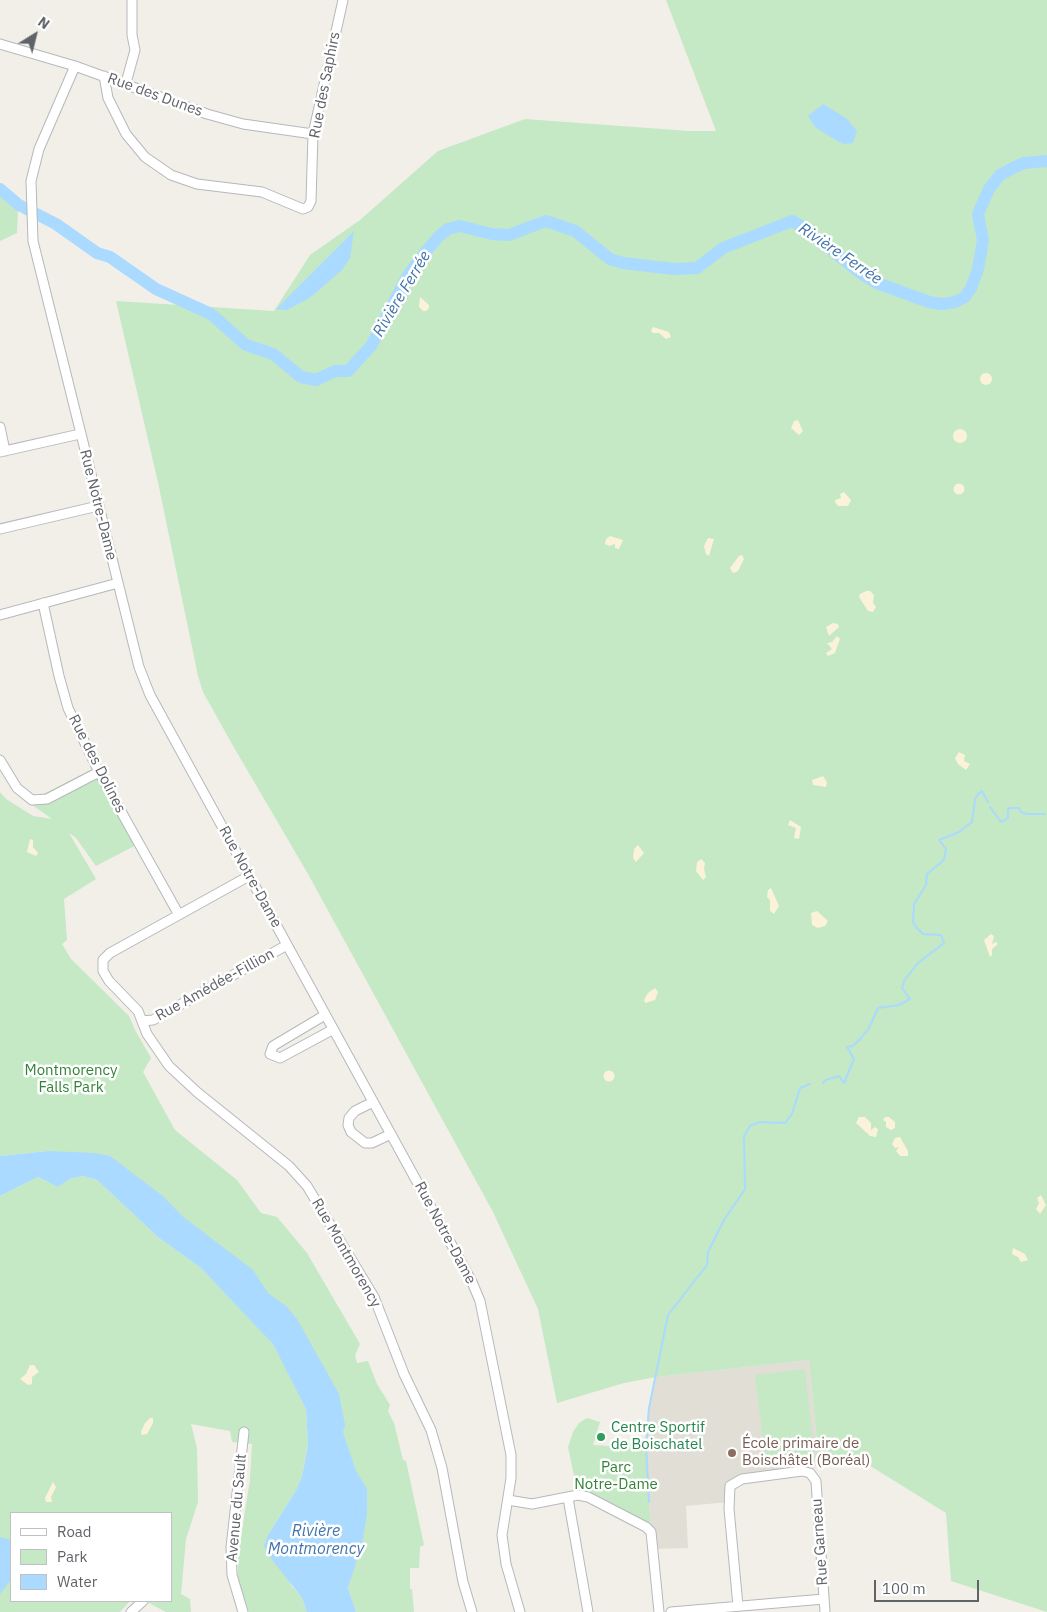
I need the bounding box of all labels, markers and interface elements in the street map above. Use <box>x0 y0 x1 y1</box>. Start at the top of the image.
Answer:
north arrow <box>10 10 60 60</box>
text: N <box>34 13 53 33</box>
street label: Rue des Saphirs <box>306 30 344 140</box>
street label: Rue des Dunes <box>105 69 205 121</box>
water label: Rivière Ferrée <box>795 219 885 289</box>
water label: Rivière Ferrée <box>369 248 435 340</box>
street label: Rue Notre-Dame <box>76 448 120 562</box>
street label: Rue des Dolines <box>64 712 130 816</box>
street label: Rue Notre-Dame <box>215 823 285 931</box>
street label: Rue Amédée-Fillion <box>152 945 278 1025</box>
park label: Montmorency Falls Park <box>24 1062 118 1097</box>
street label: Rue Notre-Dame <box>410 1179 480 1287</box>
street label: Rue Montmorency <box>307 1195 385 1311</box>
place label: Centre Sportif de Boischatel <box>611 1419 705 1454</box>
marker: Centre Sportif de Boischatel <box>595 1431 607 1443</box>
place label: École primaire de Boischâtel (Boréal) <box>742 1435 870 1470</box>
marker: École primaire de Boischâtel (Boréal) <box>726 1447 738 1459</box>
street label: Avenue du Sault <box>223 1453 251 1563</box>
park label: Parc Notre-Dame <box>574 1459 658 1494</box>
street label: Rue Garneau <box>808 1498 832 1586</box>
legend <box>10 1512 172 1602</box>
water label: Rivière Montmorency <box>268 1521 364 1559</box>
text: Road <box>57 1522 92 1541</box>
text: Park <box>57 1547 87 1566</box>
scale bar <box>877 1570 982 1602</box>
text: Water <box>57 1572 97 1591</box>
text: 100 m <box>882 1579 926 1598</box>

